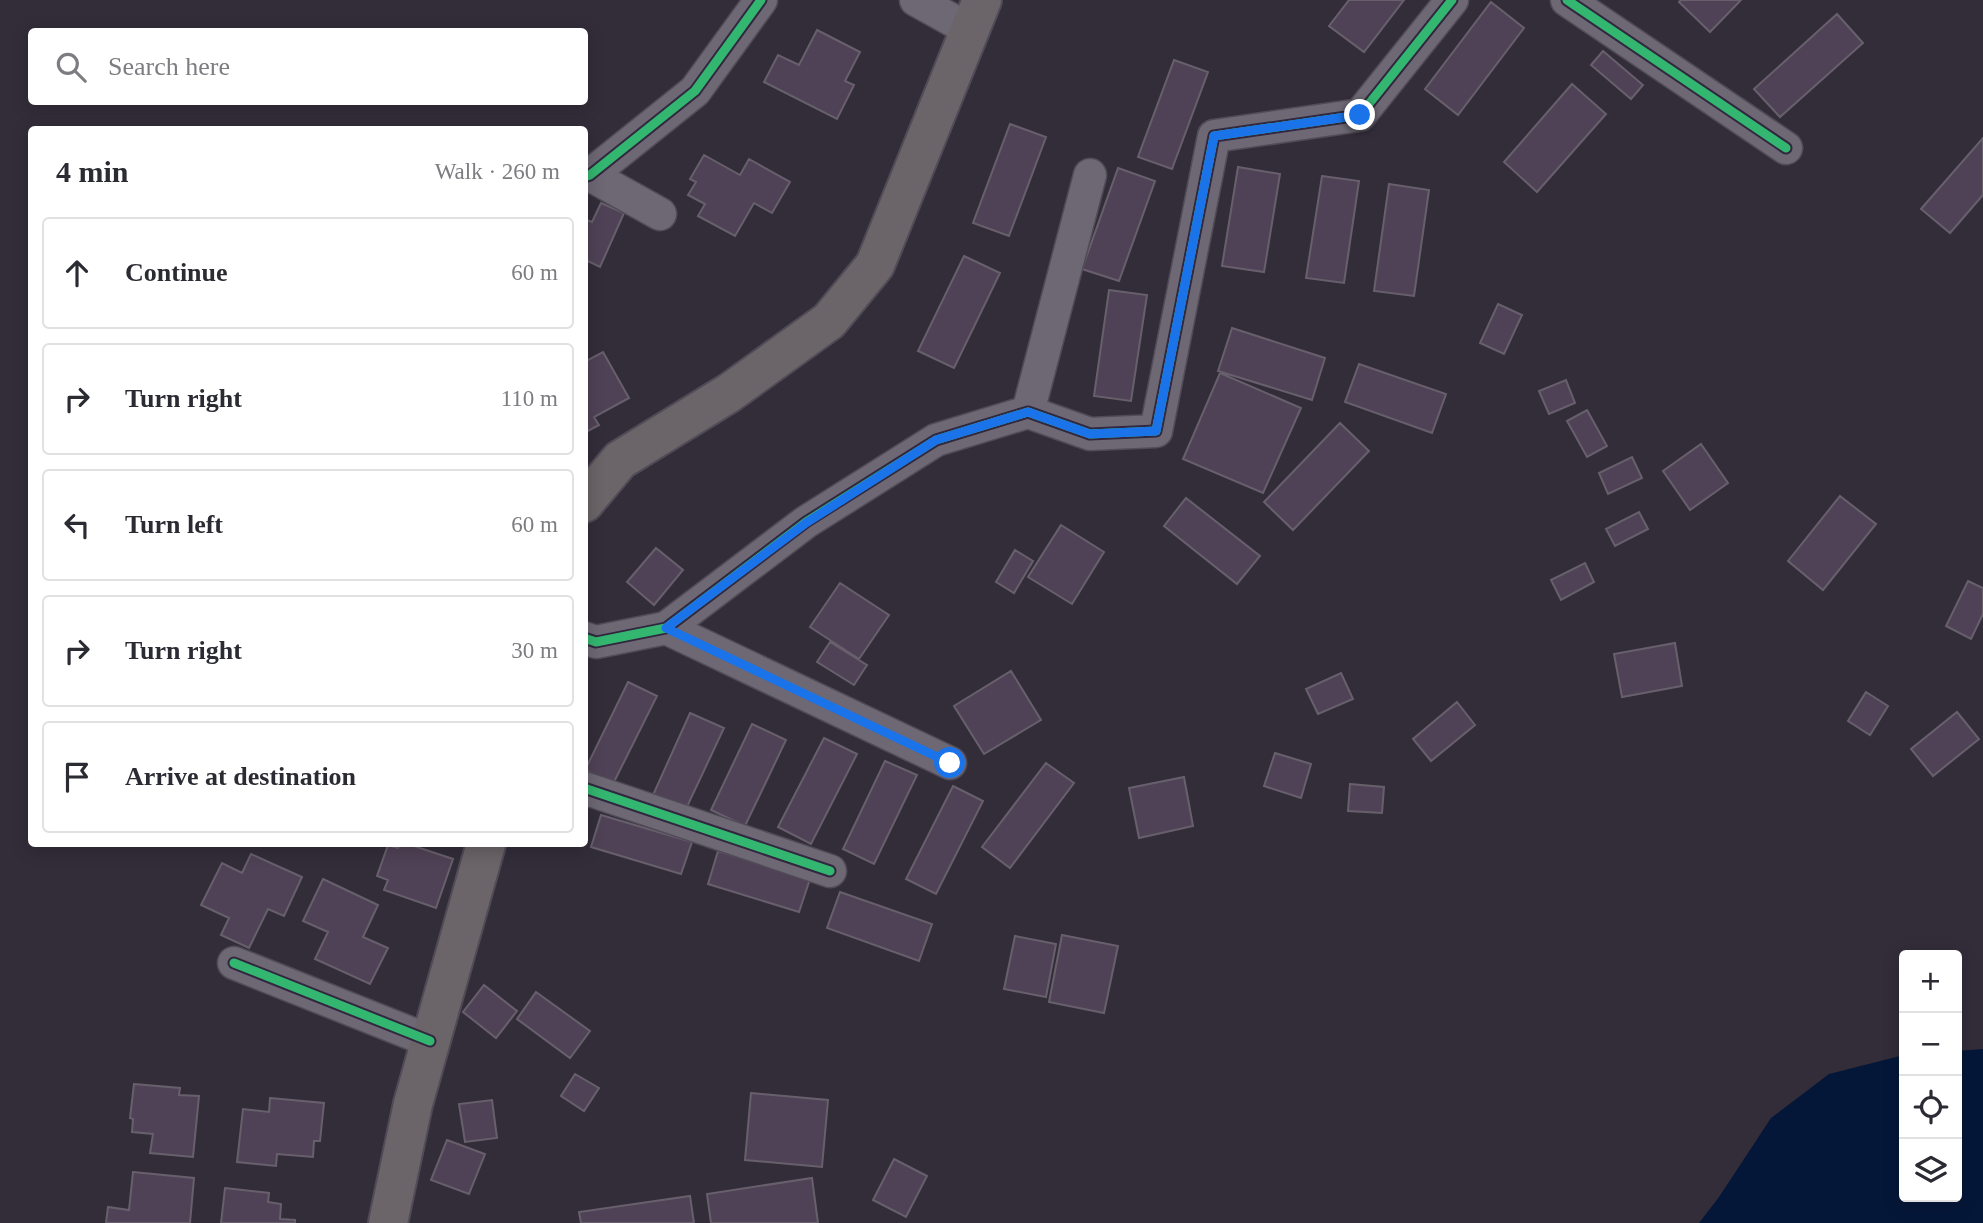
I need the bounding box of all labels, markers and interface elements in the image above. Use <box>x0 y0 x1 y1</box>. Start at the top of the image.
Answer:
search box <box>28 28 588 105</box>
icon: search <box>52 48 90 86</box>
text: Search here <box>108 52 230 81</box>
route end <box>1344 99 1375 130</box>
text: 4 min <box>56 155 129 188</box>
text: Walk · 260 m <box>435 159 560 184</box>
icon: ahead <box>58 254 96 292</box>
text: Continue <box>125 258 228 287</box>
text: 60 m <box>511 260 558 285</box>
icon: right <box>58 380 96 418</box>
text: Turn right <box>125 384 242 413</box>
text: 110 m <box>501 386 558 411</box>
icon: left <box>58 506 96 544</box>
text: Turn left <box>125 510 223 539</box>
text: 60 m <box>511 512 558 537</box>
icon: right <box>58 632 96 670</box>
text: Turn right <box>125 636 242 665</box>
text: 30 m <box>511 638 558 663</box>
route start <box>934 747 965 778</box>
icon: arrive <box>58 758 96 796</box>
text: Arrive at destination <box>125 762 356 791</box>
map controls <box>1899 950 1962 1202</box>
button: + <box>1899 950 1962 1013</box>
button: − <box>1899 1013 1962 1076</box>
button: locate <box>1899 1076 1962 1139</box>
button: layers <box>1899 1139 1962 1202</box>

